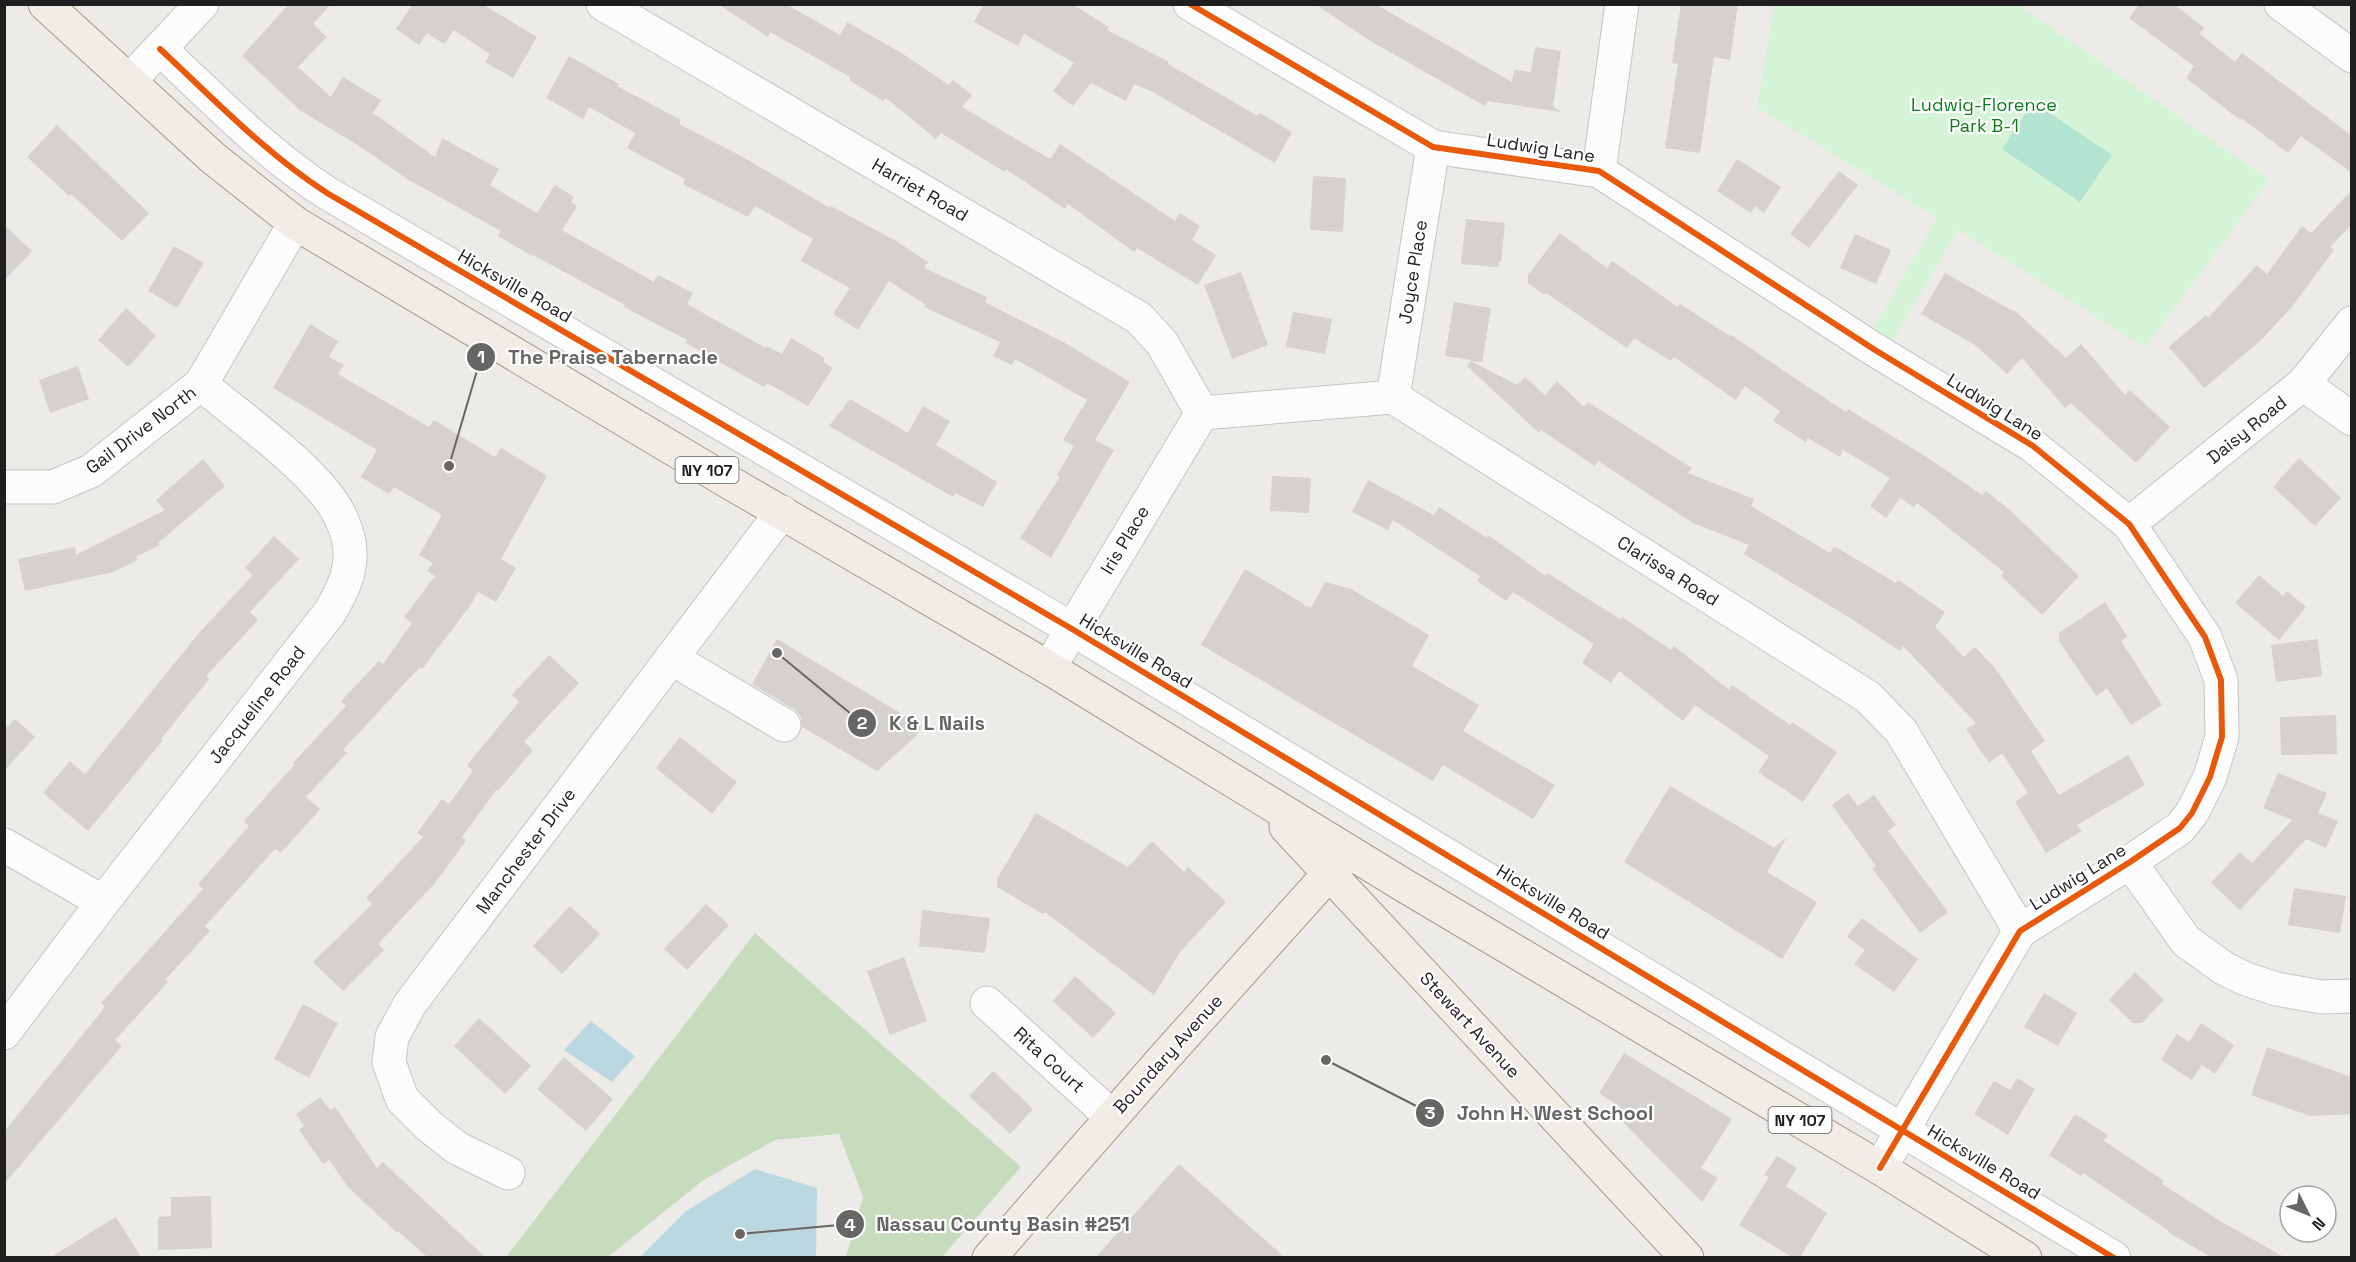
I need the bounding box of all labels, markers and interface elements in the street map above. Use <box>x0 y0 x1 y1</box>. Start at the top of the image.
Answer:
park label: Ludwig-Florence Park B-1 <box>1911 93 2057 137</box>
street label: Ludwig Lane <box>1485 128 1597 167</box>
street label: Harriet Road <box>868 153 973 226</box>
street label: Joyce Place <box>1393 218 1432 326</box>
street label: Hicksville Road <box>454 244 576 328</box>
callout: The Praise Tabernacle <box>466 338 730 376</box>
text: The Praise Tabernacle <box>508 344 718 370</box>
text: 1 <box>477 345 485 368</box>
street label: Ludwig Lane <box>1943 368 2048 445</box>
street label: Gail Drive North <box>81 381 201 479</box>
street label: Daisy Road <box>2202 390 2291 469</box>
road number: NY 107 <box>676 457 738 483</box>
street label: Iris Place <box>1095 501 1154 578</box>
street label: Clarissa Road <box>1613 530 1723 611</box>
street label: Hicksville Road <box>1075 608 1197 693</box>
street label: Jacqueline Road <box>203 641 310 768</box>
callout: K & L Nails <box>847 704 997 742</box>
text: K & L Nails <box>889 710 985 736</box>
text: 2 <box>857 711 868 734</box>
street label: Manchester Drive <box>471 783 580 918</box>
street label: Ludwig Lane <box>2025 838 2130 915</box>
street label: Hicksville Road <box>1492 859 1614 944</box>
street label: Stewart Avenue <box>1415 967 1526 1083</box>
street label: Boundary Avenue <box>1108 989 1227 1118</box>
street label: Rita Court <box>1009 1022 1090 1098</box>
callout: John H. West School <box>1415 1094 1666 1132</box>
text: John H. West School <box>1457 1100 1653 1126</box>
text: 3 <box>1425 1101 1436 1124</box>
road number: NY 107 <box>1768 1107 1832 1133</box>
street label: Hicksville Road <box>1923 1119 2045 1204</box>
north arrow <box>2278 1184 2338 1244</box>
callout: Nassau County Basin #251 <box>835 1205 1142 1243</box>
text: Nassau County Basin #251 <box>876 1211 1130 1237</box>
text: 4 <box>844 1213 856 1236</box>
text: N <box>2307 1213 2330 1235</box>

